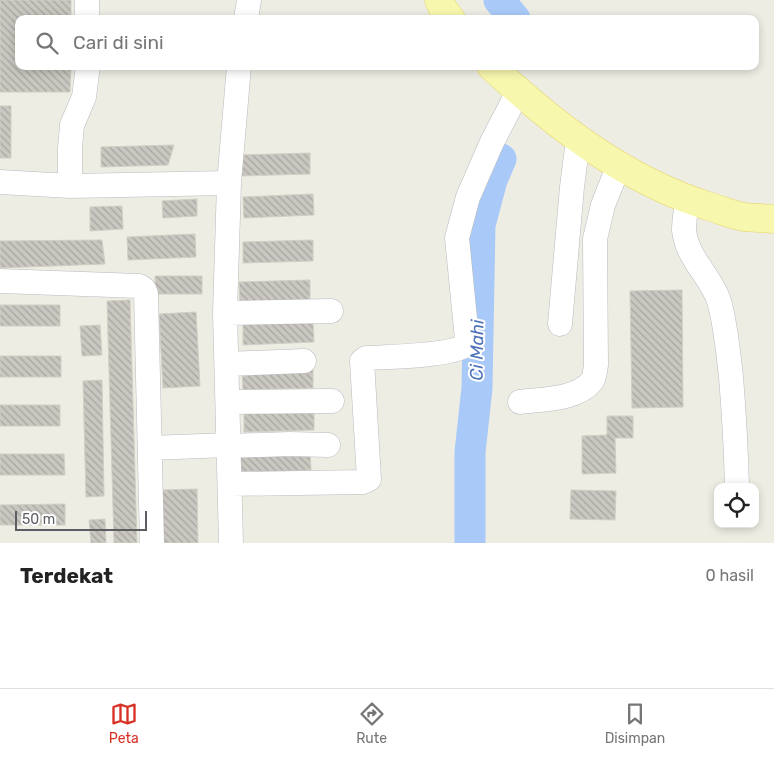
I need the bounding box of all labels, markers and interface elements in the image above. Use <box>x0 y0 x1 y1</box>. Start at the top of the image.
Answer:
search box <box>15 15 759 70</box>
icon: search <box>33 29 61 57</box>
text: Cari di sini <box>73 31 164 54</box>
water label: Ci Mahi <box>465 319 489 381</box>
map controls <box>714 483 759 528</box>
button: locate <box>714 483 759 528</box>
scale bar <box>15 508 148 531</box>
text: 50 m <box>22 511 55 528</box>
text: Terdekat <box>20 563 113 588</box>
text: 0 hasil <box>705 566 754 585</box>
tab: Peta <box>109 700 139 747</box>
tab: Rute <box>356 700 387 747</box>
tab: Disimpan <box>605 700 665 747</box>

